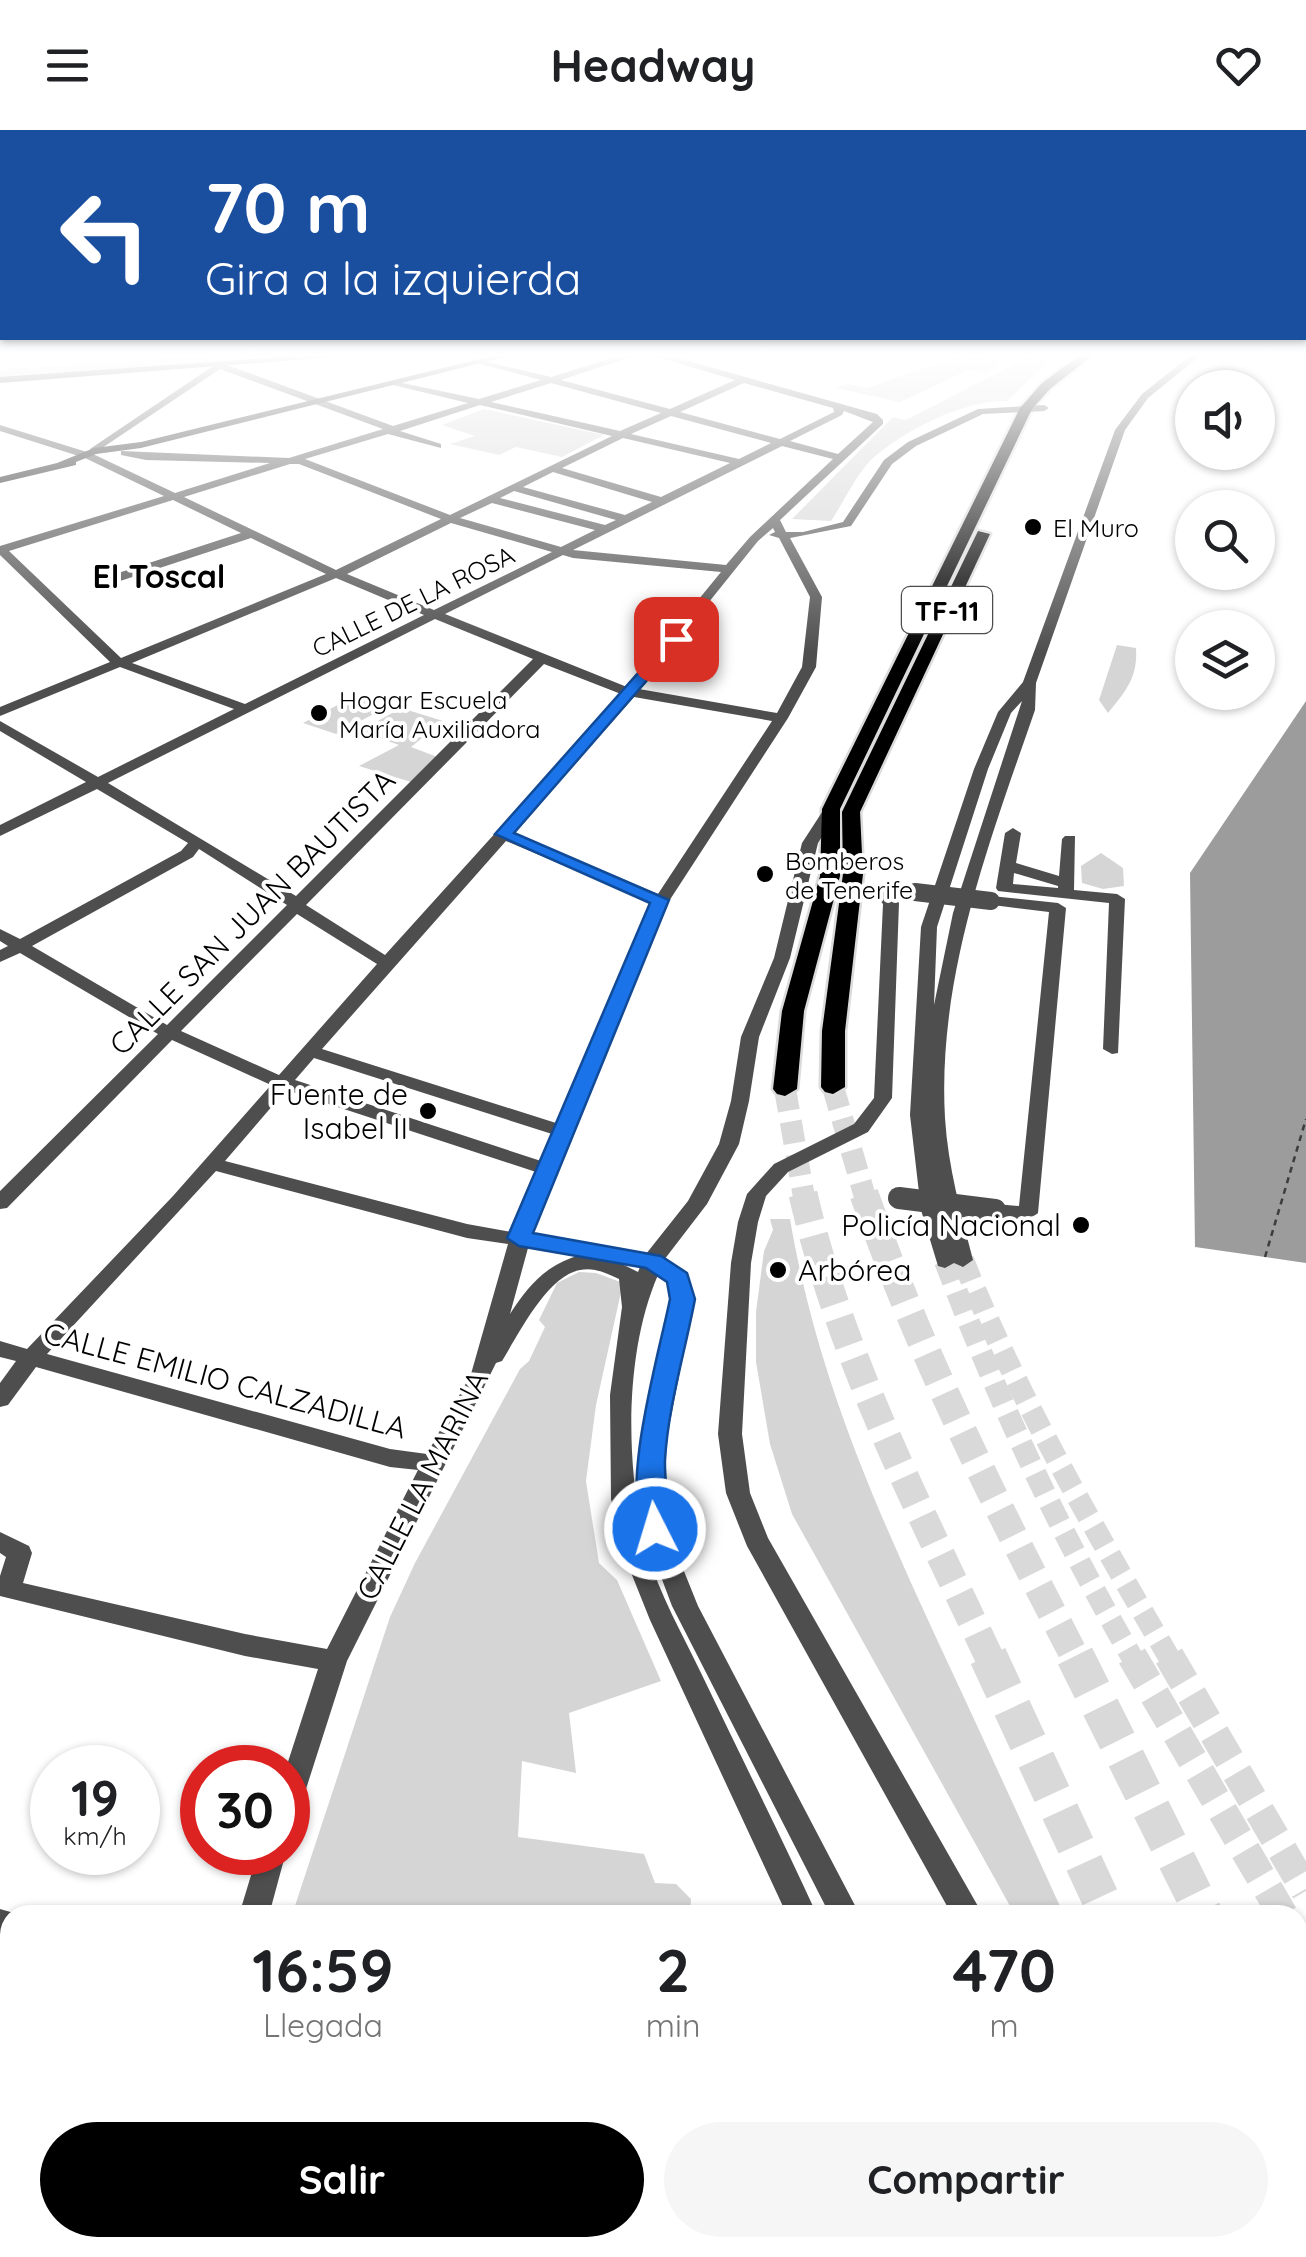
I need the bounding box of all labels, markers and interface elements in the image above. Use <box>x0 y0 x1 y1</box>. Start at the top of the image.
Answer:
text: Headway <box>550 37 756 93</box>
icon: menu <box>40 38 95 93</box>
icon: heart <box>1211 38 1266 93</box>
text: 70 m <box>205 163 371 251</box>
icon: left <box>40 170 170 300</box>
text: Gira a la izquierda <box>205 250 581 306</box>
map controls <box>1175 370 1275 710</box>
button: sound <box>1175 370 1275 470</box>
button: search <box>1175 490 1275 590</box>
place label: El Muro <box>1053 512 1139 543</box>
marker: El Muro <box>1022 516 1044 538</box>
street label: CALLE DE LA ROSA <box>307 539 519 663</box>
district label: El Toscal <box>93 556 225 596</box>
road number: TF-11 <box>902 587 992 633</box>
pin <box>634 597 719 682</box>
button: layers <box>1175 610 1275 710</box>
icon: arrive <box>649 612 704 667</box>
place label: Hogar Escuela María Auxiliadora <box>339 684 540 744</box>
marker: Hogar Escuela María Auxiliadora <box>308 702 330 724</box>
street label: CALLE SAN JUAN BAUTISTA <box>101 761 403 1063</box>
place label: Bomberos de Tenerife <box>785 845 913 905</box>
marker: Bomberos de Tenerife <box>754 863 776 885</box>
place label: Fuente de Isabel II <box>270 1075 408 1147</box>
marker: Fuente de Isabel II <box>417 1100 439 1122</box>
place label: Policía Nacional <box>841 1206 1061 1244</box>
marker: Policía Nacional <box>1070 1214 1092 1236</box>
place label: Arbórea <box>798 1251 911 1289</box>
marker: Arbórea <box>767 1259 789 1281</box>
street label: CALLE EMILIO CALZADILLA <box>39 1313 411 1447</box>
street label: CALLE LA MARINA <box>348 1364 496 1606</box>
position arrow <box>603 1477 707 1581</box>
speed limit sign: 30 <box>180 1745 310 1875</box>
text: 19 <box>71 1766 119 1829</box>
text: km/h <box>63 1820 127 1851</box>
text: 16:59 <box>252 1932 394 2007</box>
text: 2 <box>656 1932 690 2007</box>
text: 470 <box>953 1932 1056 2007</box>
text: Llegada <box>263 2005 383 2045</box>
text: min <box>646 2005 700 2045</box>
text: m <box>990 2005 1019 2045</box>
button: Salir <box>40 2122 644 2237</box>
button: Compartir <box>664 2122 1268 2237</box>

